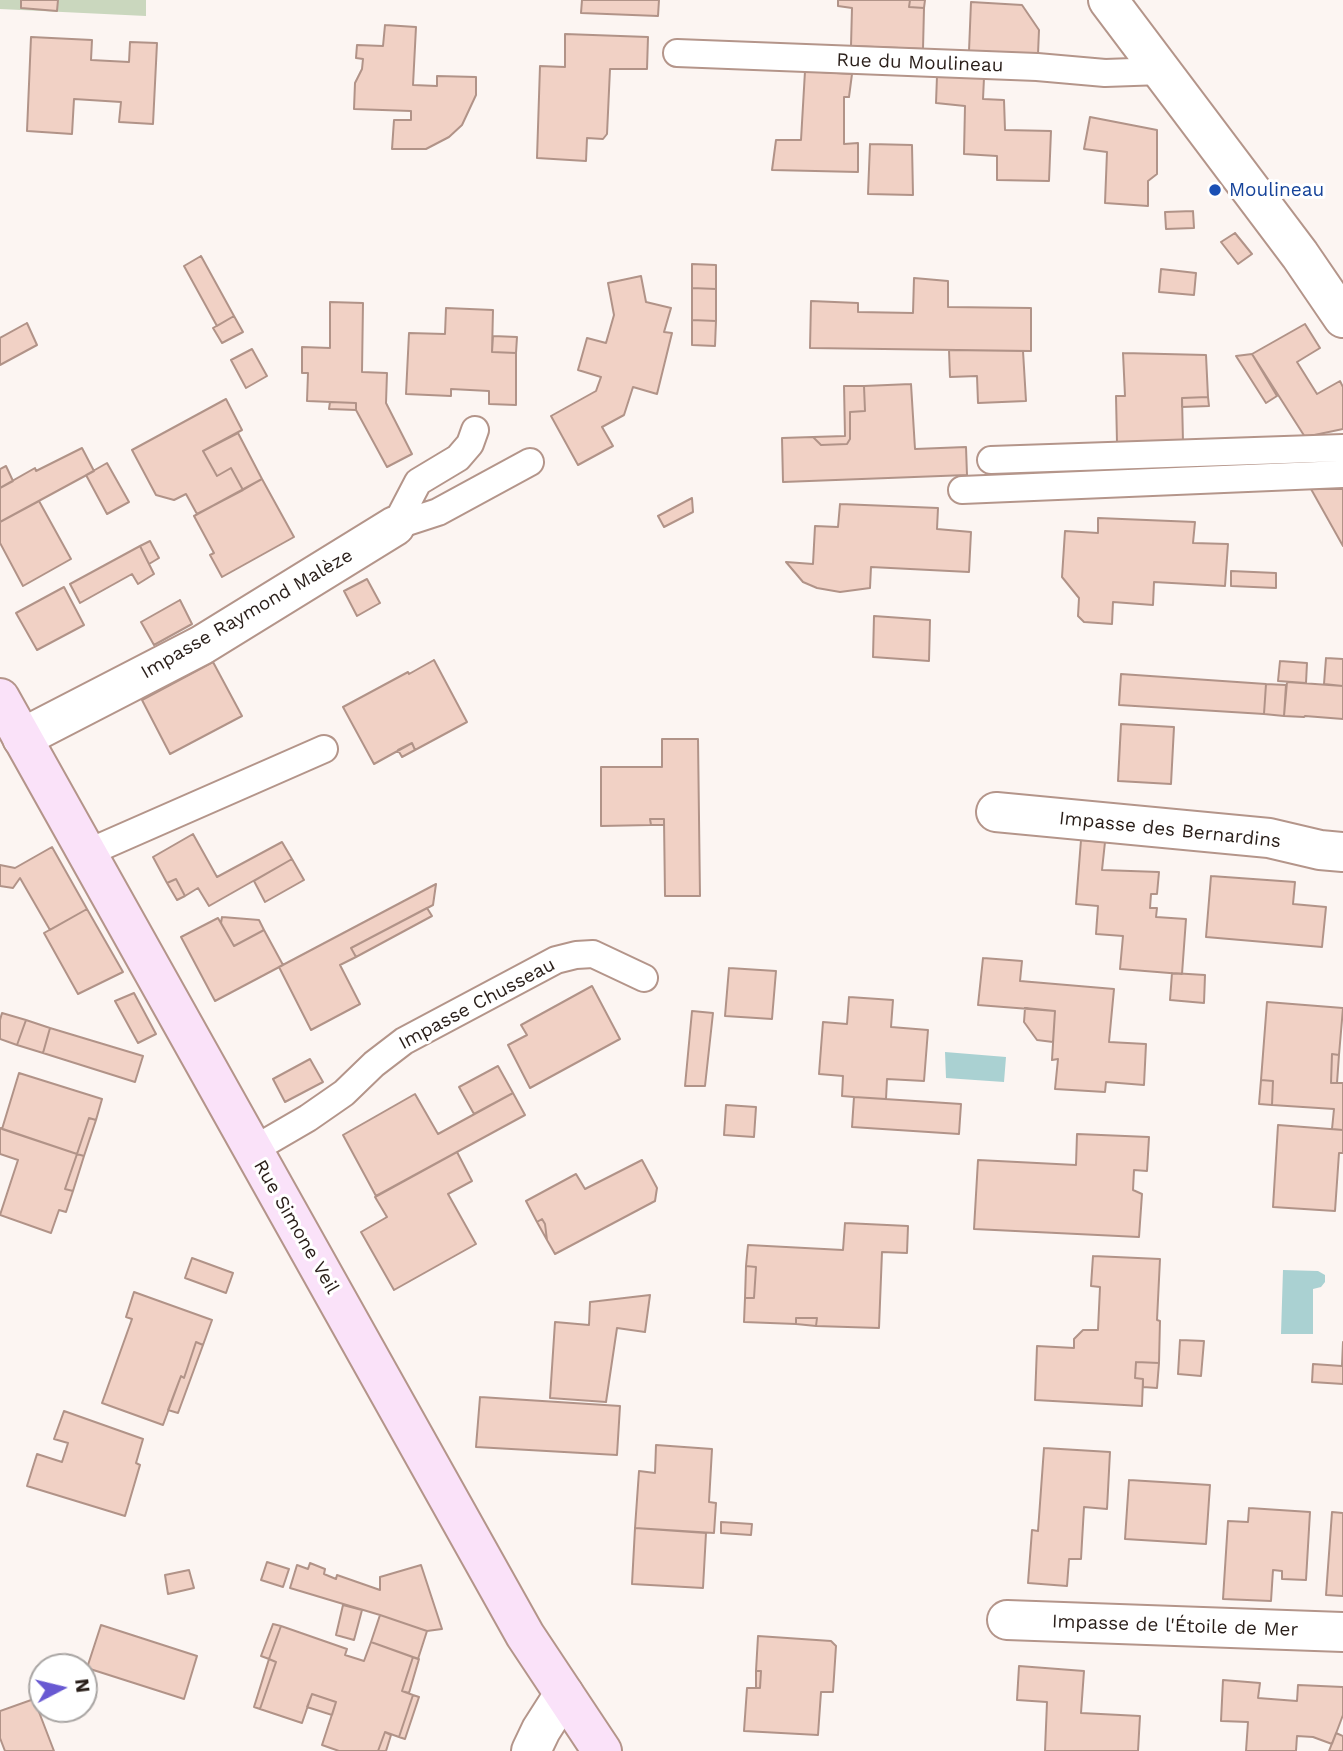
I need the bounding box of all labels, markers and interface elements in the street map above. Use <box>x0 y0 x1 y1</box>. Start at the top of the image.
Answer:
street label: Rue du Moulineau <box>836 49 1004 77</box>
place label: Moulineau <box>1229 179 1324 201</box>
marker: Moulineau <box>1207 182 1223 198</box>
street label: Impasse Raymond Malèze <box>137 544 357 684</box>
street label: Impasse des Bernardins <box>1058 807 1282 853</box>
street label: Impasse Chusseau <box>395 953 559 1055</box>
street label: Rue Simone Veil <box>248 1156 344 1298</box>
street label: Impasse de l'Étoile de Mer <box>1051 1610 1299 1642</box>
north arrow <box>28 1653 98 1723</box>
text: N <box>70 1677 95 1694</box>

